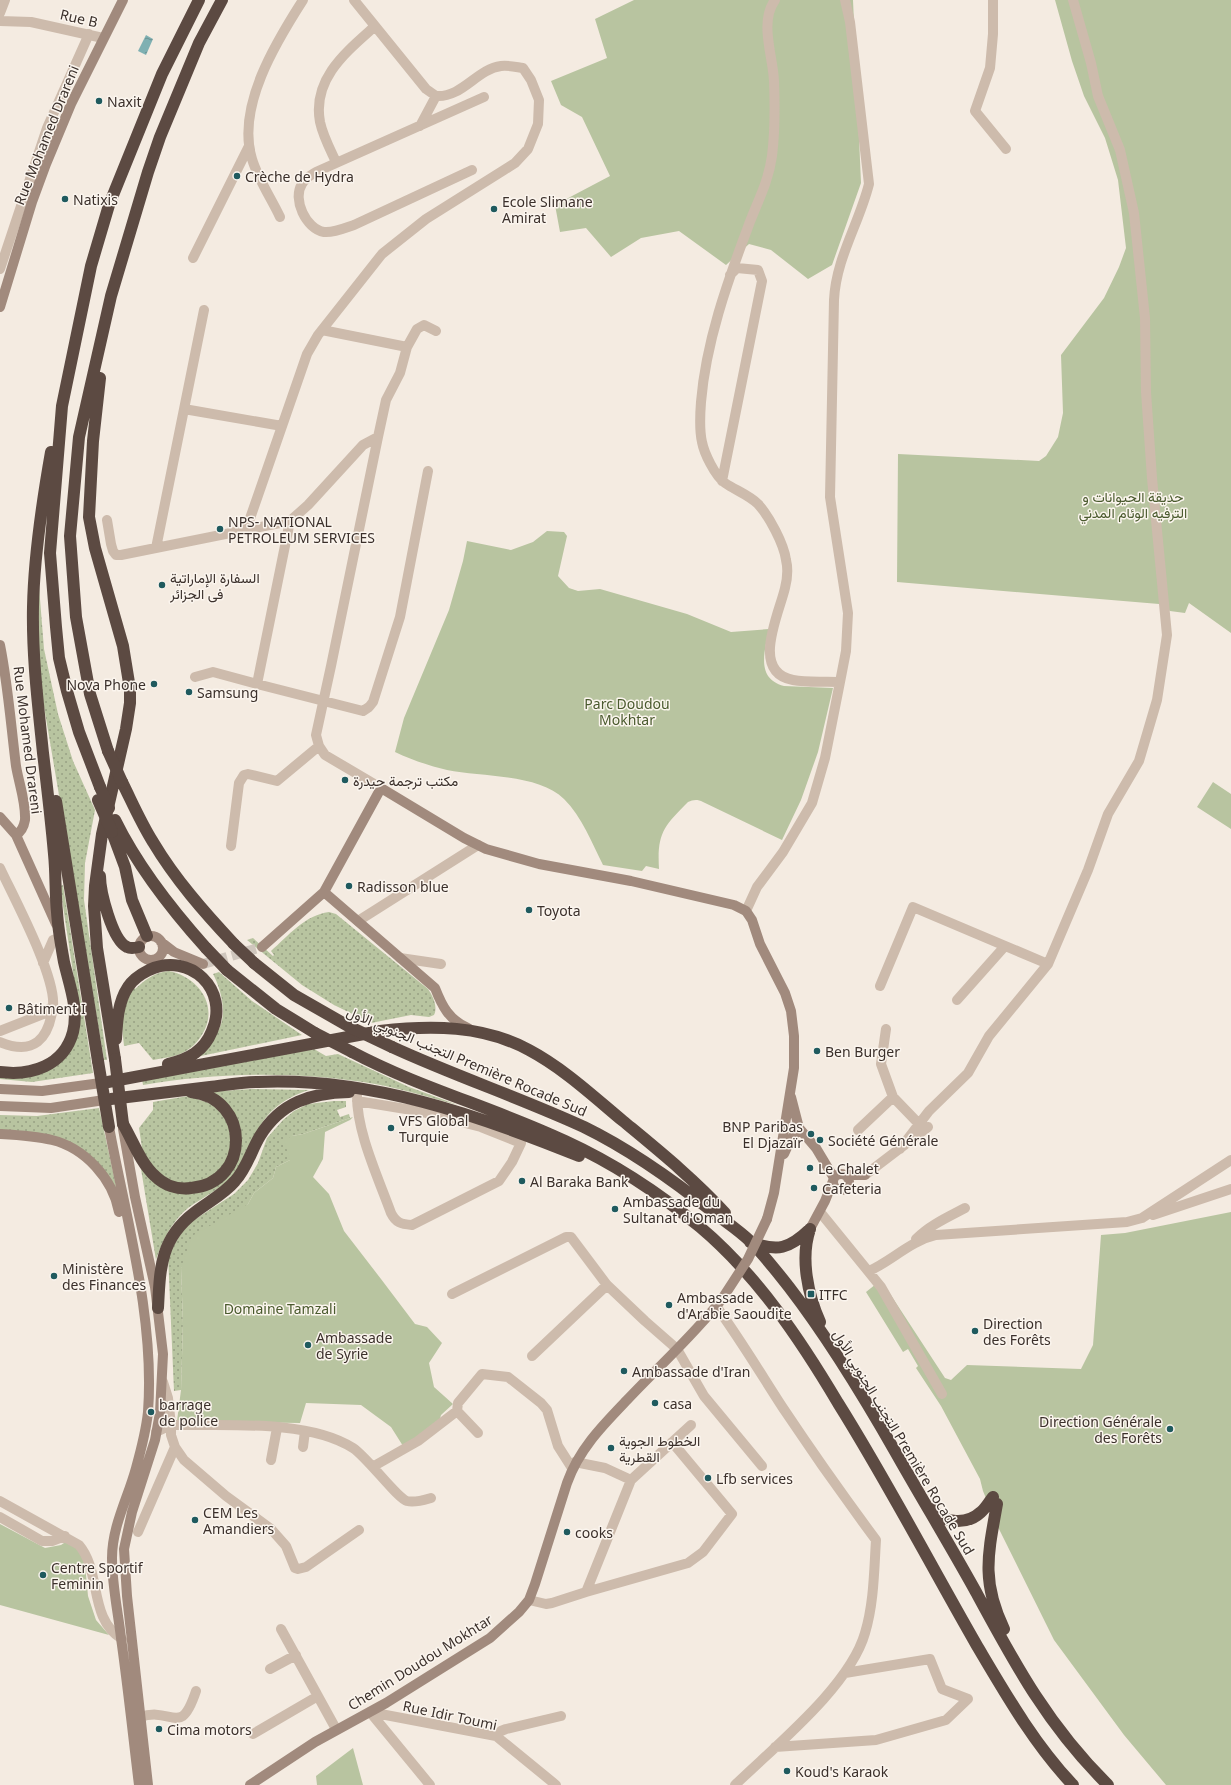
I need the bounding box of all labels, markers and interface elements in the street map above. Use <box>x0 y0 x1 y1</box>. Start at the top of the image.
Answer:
street label: Rue B <box>58 4 100 32</box>
street label: Rue Mohamed Drareni <box>9 62 83 208</box>
place label: Naxit <box>107 92 142 111</box>
marker: Naxit <box>94 96 104 106</box>
place label: Crèche de Hydra <box>245 167 354 186</box>
marker: Crèche de Hydra <box>232 171 242 181</box>
place label: Natixis <box>73 190 118 209</box>
place label: Ecole Slimane Amirat <box>502 192 593 227</box>
marker: Natixis <box>60 194 70 204</box>
marker: Ecole Slimane Amirat <box>489 204 499 214</box>
park label: حديقة الحيوانات و الترفيه الوئام المدني <box>1079 487 1187 525</box>
place label: NPS- NATIONAL PETROLEUM SERVICES <box>228 512 375 547</box>
marker: NPS- NATIONAL PETROLEUM SERVICES <box>215 524 225 534</box>
place label: السفارة الإماراتية فى الجزائر <box>169 568 260 603</box>
marker: السفارة الإماراتية فى الجزائر <box>157 580 167 590</box>
street label: Rue Mohamed Drareni <box>9 665 47 815</box>
place label: Nova Phone <box>66 675 146 694</box>
marker: Nova Phone <box>149 679 159 689</box>
place label: Samsung <box>197 683 258 702</box>
marker: Samsung <box>184 687 194 697</box>
park label: Parc Doudou Mokhtar <box>584 694 670 729</box>
place label: مكتب ترجمة حيدرة <box>353 771 458 790</box>
marker: مكتب ترجمة حيدرة <box>340 775 350 785</box>
place label: Radisson blue <box>357 877 449 896</box>
marker: Radisson blue <box>344 881 354 891</box>
place label: Toyota <box>537 901 581 920</box>
marker: Toyota <box>524 905 534 915</box>
place label: Bâtiment I <box>17 999 86 1018</box>
street label: التجنب الجنوبي الأول Première Rocade Sud <box>343 1002 590 1123</box>
marker: Bâtiment I <box>4 1003 14 1013</box>
place label: Ben Burger <box>825 1042 900 1061</box>
marker: Ben Burger <box>812 1046 822 1056</box>
place label: VFS Global Turquie <box>399 1111 468 1146</box>
place label: BNP Paribas El Djazaïr <box>722 1117 803 1152</box>
marker: VFS Global Turquie <box>386 1123 396 1133</box>
marker: BNP Paribas El Djazaïr <box>806 1129 816 1139</box>
place label: Société Générale <box>828 1131 939 1150</box>
marker: Société Générale <box>815 1135 825 1145</box>
place label: Le Chalet <box>818 1159 879 1178</box>
marker: Le Chalet <box>805 1163 815 1173</box>
place label: Al Baraka Bank <box>530 1172 629 1191</box>
marker: Al Baraka Bank <box>517 1176 527 1186</box>
place label: Cafeteria <box>822 1179 882 1198</box>
marker: Cafeteria <box>809 1183 819 1193</box>
place label: Ambassade du Sultanat d'Oman <box>623 1192 733 1227</box>
marker: Ambassade du Sultanat d'Oman <box>610 1204 620 1214</box>
place label: Ministère des Finances <box>62 1259 147 1294</box>
marker: Ministère des Finances <box>49 1271 59 1281</box>
place label: ITFC <box>819 1285 848 1304</box>
place label: Ambassade d'Arabie Saoudite <box>677 1288 792 1323</box>
marker: ITFC <box>806 1289 816 1299</box>
park label: Domaine Tamzali <box>224 1299 336 1318</box>
marker: Ambassade d'Arabie Saoudite <box>664 1300 674 1310</box>
place label: Direction des Forêts <box>983 1314 1051 1349</box>
street label: التجنب الجنوبي الأول Première Rocade Sud <box>826 1326 979 1560</box>
marker: Direction des Forêts <box>970 1326 980 1336</box>
place label: Ambassade de Syrie <box>316 1328 392 1363</box>
marker: Ambassade de Syrie <box>303 1340 313 1350</box>
place label: Ambassade d'Iran <box>632 1362 750 1381</box>
marker: Ambassade d'Iran <box>619 1366 629 1376</box>
place label: casa <box>663 1394 692 1413</box>
place label: barrage de police <box>159 1395 218 1430</box>
marker: casa <box>650 1398 660 1408</box>
marker: barrage de police <box>146 1407 156 1417</box>
place label: Direction Générale des Forêts <box>1039 1412 1162 1447</box>
marker: Direction Générale des Forêts <box>1165 1424 1175 1434</box>
place label: الخطوط الجوية القطرية <box>619 1431 700 1466</box>
marker: الخطوط الجوية القطرية <box>606 1443 616 1453</box>
place label: Lfb services <box>716 1469 793 1488</box>
marker: Lfb services <box>703 1473 713 1483</box>
place label: CEM Les Amandiers <box>203 1503 274 1538</box>
marker: CEM Les Amandiers <box>190 1515 200 1525</box>
place label: cooks <box>575 1523 613 1542</box>
marker: cooks <box>562 1527 572 1537</box>
place label: Centre Sportif Feminin <box>51 1558 144 1593</box>
marker: Centre Sportif Feminin <box>38 1570 48 1580</box>
street label: Chemin Doudou Mokhtar <box>344 1610 496 1714</box>
street label: Rue Idir Toumi <box>401 1696 499 1734</box>
place label: Cima motors <box>167 1720 252 1739</box>
marker: Cima motors <box>154 1724 164 1734</box>
place label: Koud's Karaok <box>795 1762 889 1781</box>
marker: Koud's Karaok <box>782 1766 792 1776</box>

